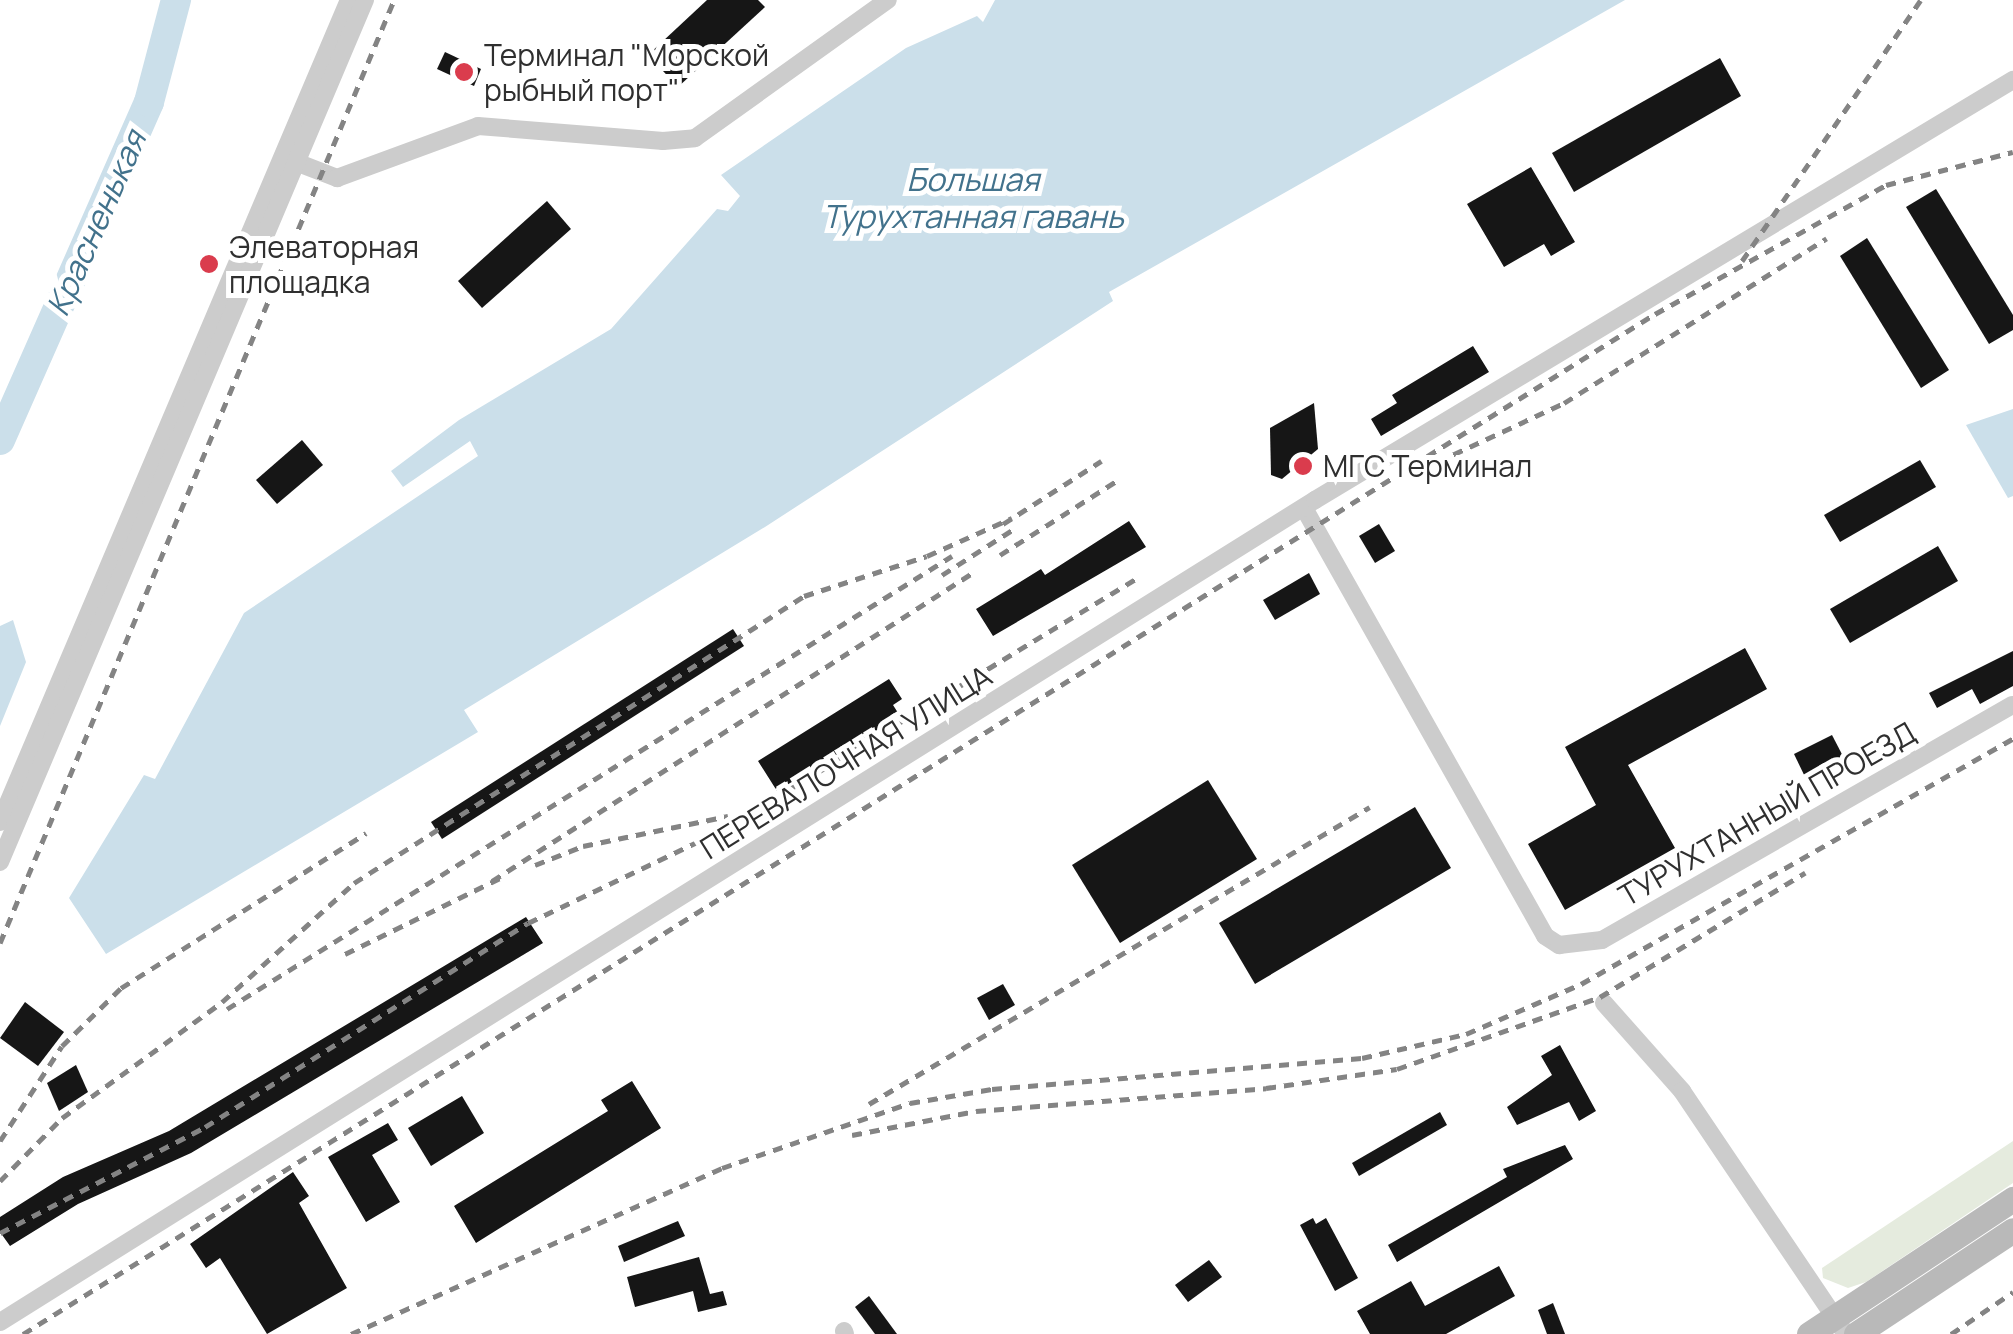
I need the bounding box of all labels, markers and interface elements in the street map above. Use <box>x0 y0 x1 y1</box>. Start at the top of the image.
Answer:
place label: Терминал "Морской рыбный порт" <box>484 37 769 108</box>
marker: Терминал "Морской рыбный порт" <box>453 61 475 83</box>
water label: Красненькая <box>38 125 154 321</box>
water label: Большая Турухтанная гавань <box>822 161 1124 236</box>
place label: Элеваторная площадка <box>229 229 419 300</box>
marker: Элеваторная площадка <box>198 253 220 275</box>
place label: МГС Терминал <box>1323 448 1532 484</box>
marker: МГС Терминал <box>1292 455 1314 477</box>
street label: ПЕРЕВАЛОЧНАЯ УЛИЦА <box>694 658 998 866</box>
street label: ТУРУХТАННЫЙ ПРОЕЗД <box>1612 714 1922 914</box>

